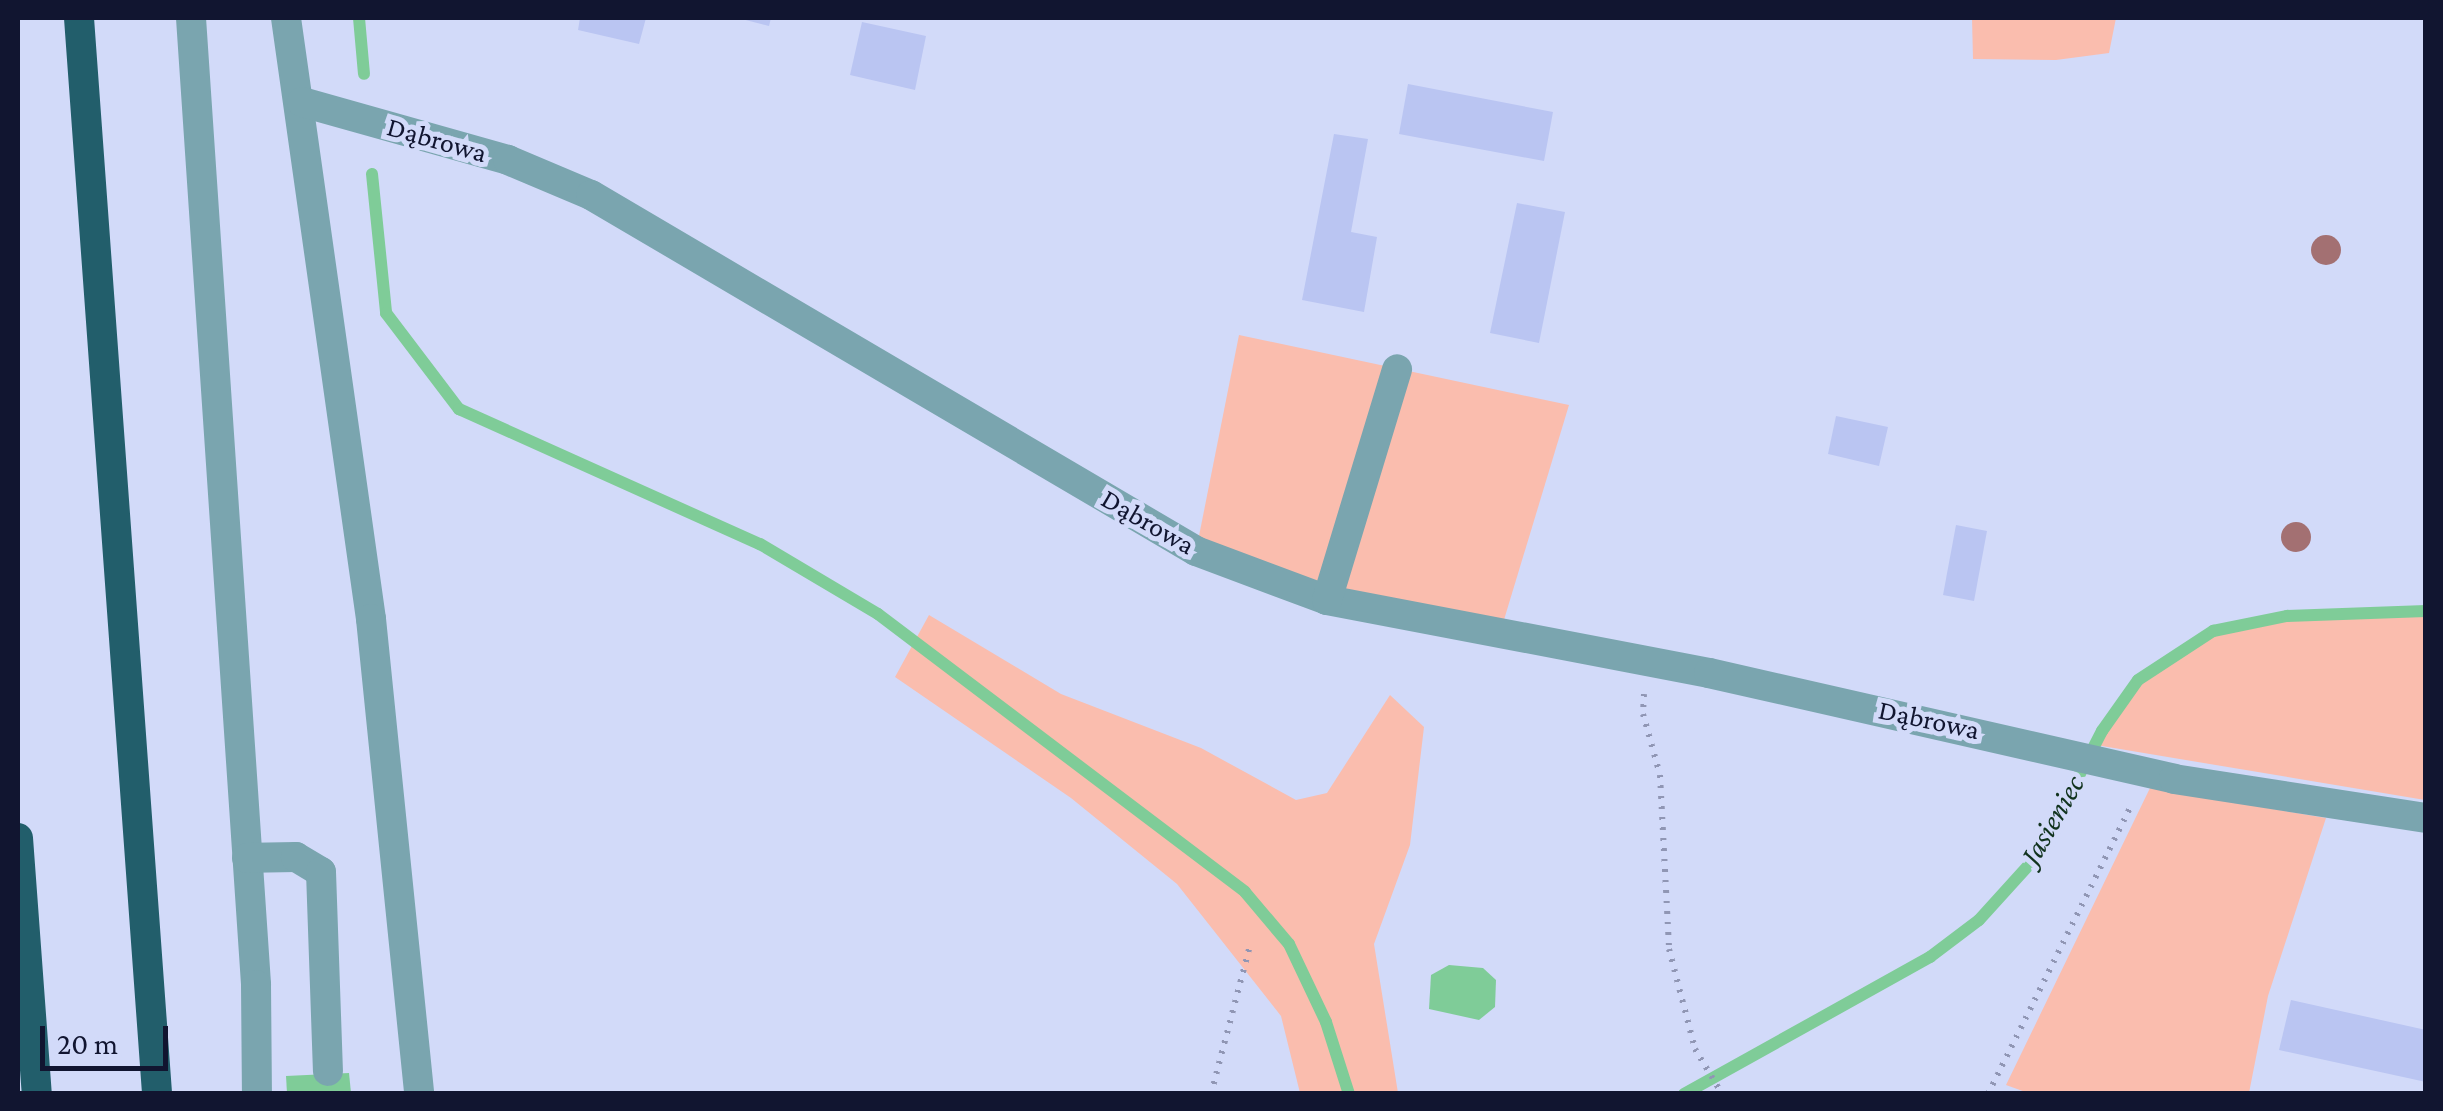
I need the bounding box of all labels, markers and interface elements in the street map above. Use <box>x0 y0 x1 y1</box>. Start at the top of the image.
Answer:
street label: Dąbrowa <box>383 110 491 170</box>
street label: Dąbrowa <box>1095 482 1201 562</box>
street label: Dąbrowa <box>1875 693 1983 747</box>
water label: Jasieniec <box>2012 769 2092 871</box>
scale bar <box>45 1006 172 1068</box>
text: 20 m <box>57 1027 118 1060</box>

